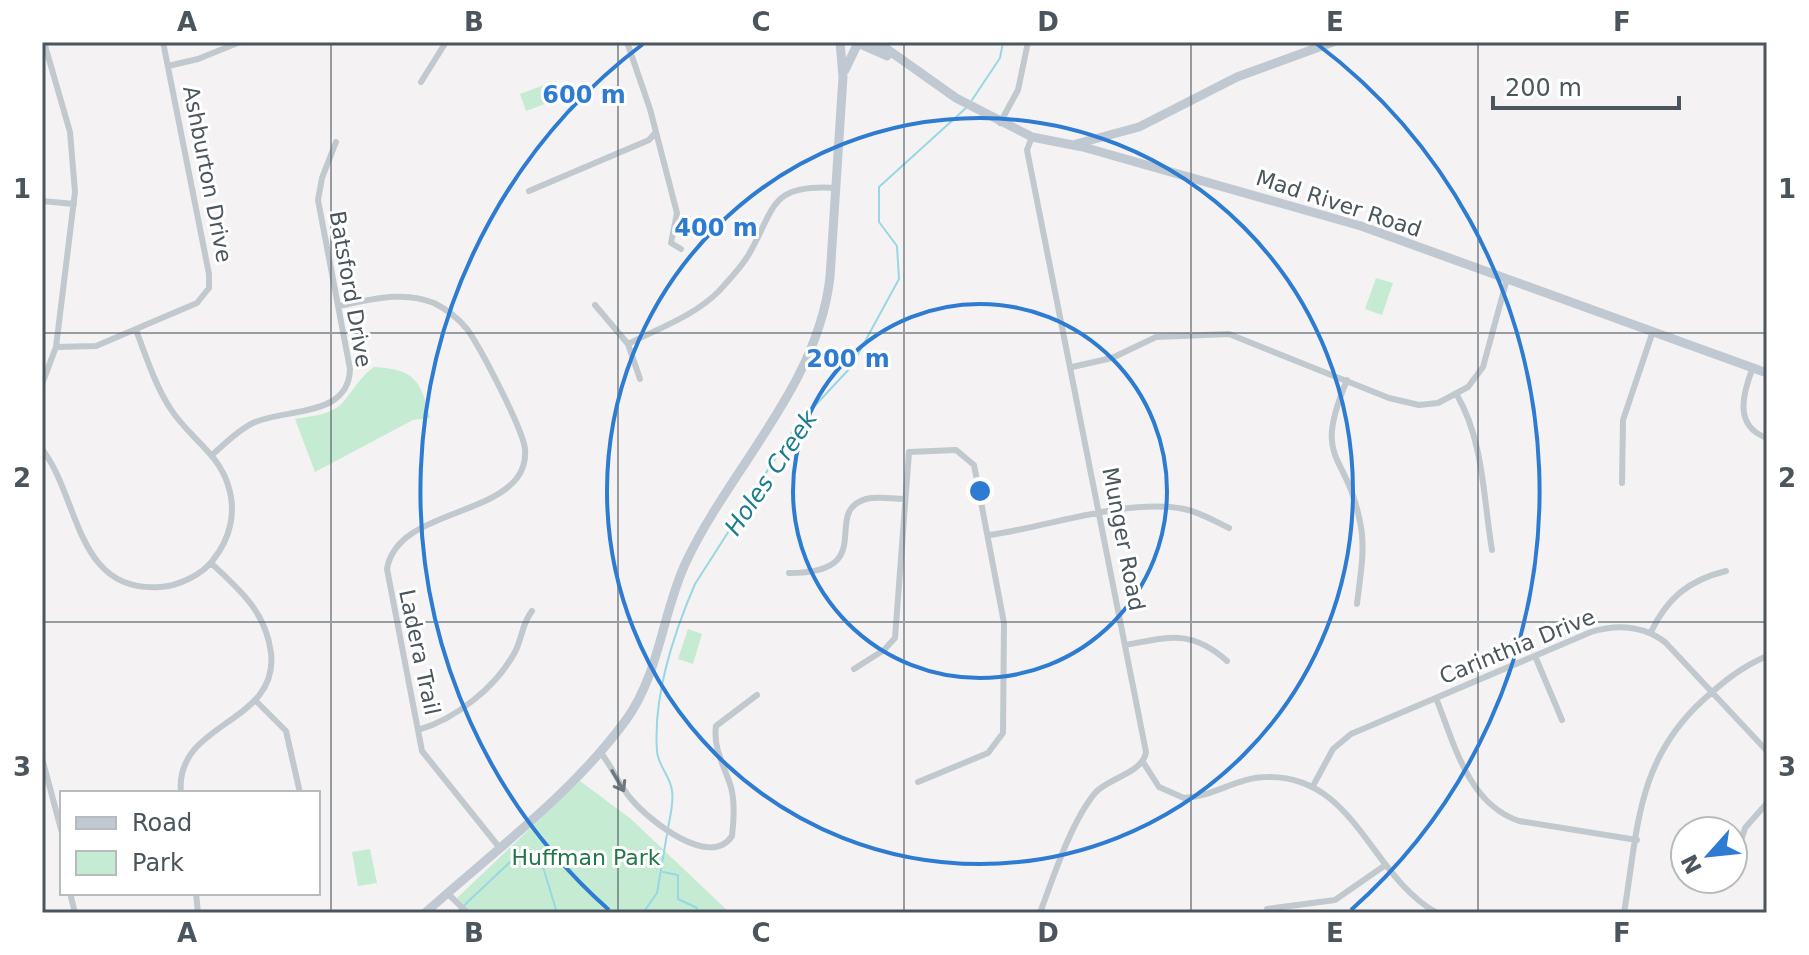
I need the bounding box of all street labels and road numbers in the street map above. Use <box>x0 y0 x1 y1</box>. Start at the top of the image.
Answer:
street label: Ashburton Drive <box>178 84 237 264</box>
street label: Mad River Road <box>1253 165 1425 242</box>
street label: Batsford Drive <box>324 209 377 369</box>
street label: Munger Road <box>1097 465 1150 613</box>
street label: Ladera Trail <box>394 587 445 717</box>
street label: Carinthia Drive <box>1436 604 1599 689</box>

